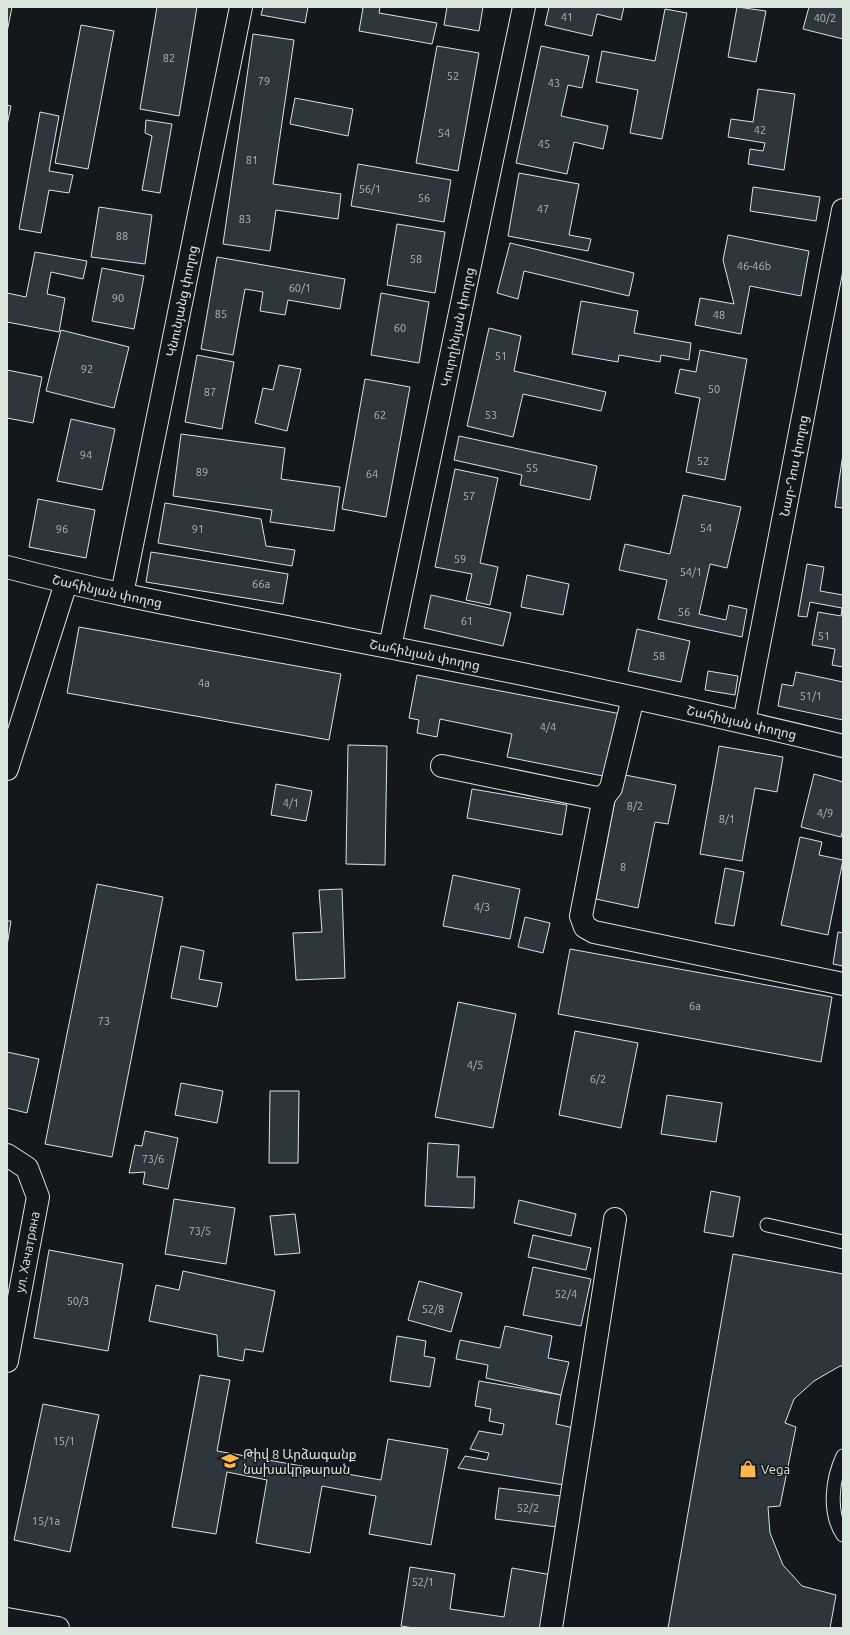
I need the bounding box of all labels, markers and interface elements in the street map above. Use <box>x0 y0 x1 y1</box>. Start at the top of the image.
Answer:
house number: 41 <box>561 11 573 23</box>
house number: 40/2 <box>814 12 836 24</box>
house number: 82 <box>163 52 175 64</box>
house number: 52 <box>447 70 459 82</box>
house number: 79 <box>258 75 270 87</box>
house number: 43 <box>548 77 560 89</box>
house number: 42 <box>754 124 766 136</box>
house number: 54 <box>438 127 450 139</box>
house number: 45 <box>538 138 550 150</box>
house number: 81 <box>246 154 258 166</box>
house number: 56/1 <box>359 183 381 195</box>
house number: 56 <box>418 192 430 204</box>
house number: 47 <box>537 203 549 215</box>
house number: 83 <box>239 213 251 225</box>
house number: 88 <box>116 230 128 242</box>
street label: Կնունյանց փողոց <box>163 244 201 358</box>
house number: 58 <box>410 253 422 265</box>
house number: 46-46b <box>737 260 771 272</box>
street label: Կուրղինյան փողոց <box>438 266 477 388</box>
house number: 60/1 <box>289 282 311 294</box>
house number: 90 <box>112 292 124 304</box>
house number: 85 <box>215 308 227 320</box>
house number: 48 <box>713 309 725 321</box>
house number: 60 <box>394 322 406 334</box>
house number: 51 <box>495 350 507 362</box>
house number: 92 <box>81 363 93 375</box>
house number: 50 <box>708 383 720 395</box>
house number: 87 <box>204 386 216 398</box>
house number: 62 <box>374 409 386 421</box>
house number: 53 <box>485 409 497 421</box>
street label: Նար-Դոս փողոց <box>777 414 811 518</box>
house number: 94 <box>80 449 92 461</box>
house number: 52 <box>697 455 709 467</box>
house number: 55 <box>526 462 538 474</box>
house number: 89 <box>196 466 208 478</box>
house number: 64 <box>366 468 378 480</box>
house number: 57 <box>463 490 475 502</box>
house number: 54 <box>700 522 712 534</box>
house number: 96 <box>56 523 68 535</box>
house number: 91 <box>192 523 204 535</box>
house number: 59 <box>454 553 466 565</box>
house number: 54/1 <box>680 566 702 578</box>
street label: Շահինյան փողոց <box>51 572 164 611</box>
house number: 66a <box>252 578 270 590</box>
house number: 56 <box>678 606 690 618</box>
house number: 61 <box>461 615 473 627</box>
house number: 51 <box>818 630 830 642</box>
street label: Շահինյան փողոց <box>368 637 481 673</box>
house number: 58 <box>653 650 665 662</box>
house number: 4a <box>198 677 210 689</box>
house number: 51/1 <box>800 690 822 702</box>
street label: Շահինյան փողոց <box>685 703 798 743</box>
house number: 4/4 <box>540 721 556 733</box>
house number: 4/1 <box>283 797 299 809</box>
house number: 8/2 <box>627 800 643 812</box>
house number: 4/9 <box>817 807 833 819</box>
house number: 8/1 <box>719 813 735 825</box>
house number: 8 <box>620 861 626 873</box>
house number: 4/3 <box>474 901 490 913</box>
house number: 6a <box>689 1000 701 1012</box>
house number: 73 <box>98 1015 110 1027</box>
house number: 4/5 <box>467 1059 483 1071</box>
house number: 6/2 <box>590 1073 606 1085</box>
house number: 73/6 <box>142 1153 164 1165</box>
street label: ул. Хачатряна <box>12 1210 42 1294</box>
house number: 73/5 <box>189 1225 211 1237</box>
house number: 52/4 <box>555 1288 577 1300</box>
house number: 50/3 <box>67 1295 89 1307</box>
house number: 52/8 <box>422 1303 444 1315</box>
house number: 15/1 <box>53 1435 75 1447</box>
place label: Թիվ 8 Արձագանք նախակրթարան <box>243 1447 357 1477</box>
school or university icon: Թիվ 8 Արձագանք նախակրթարան <box>220 1451 240 1471</box>
shop icon: Vega <box>738 1459 758 1479</box>
place label: Vega <box>761 1462 790 1476</box>
house number: 52/2 <box>517 1502 539 1514</box>
house number: 15/1a <box>32 1515 60 1527</box>
house number: 52/1 <box>412 1576 434 1588</box>

